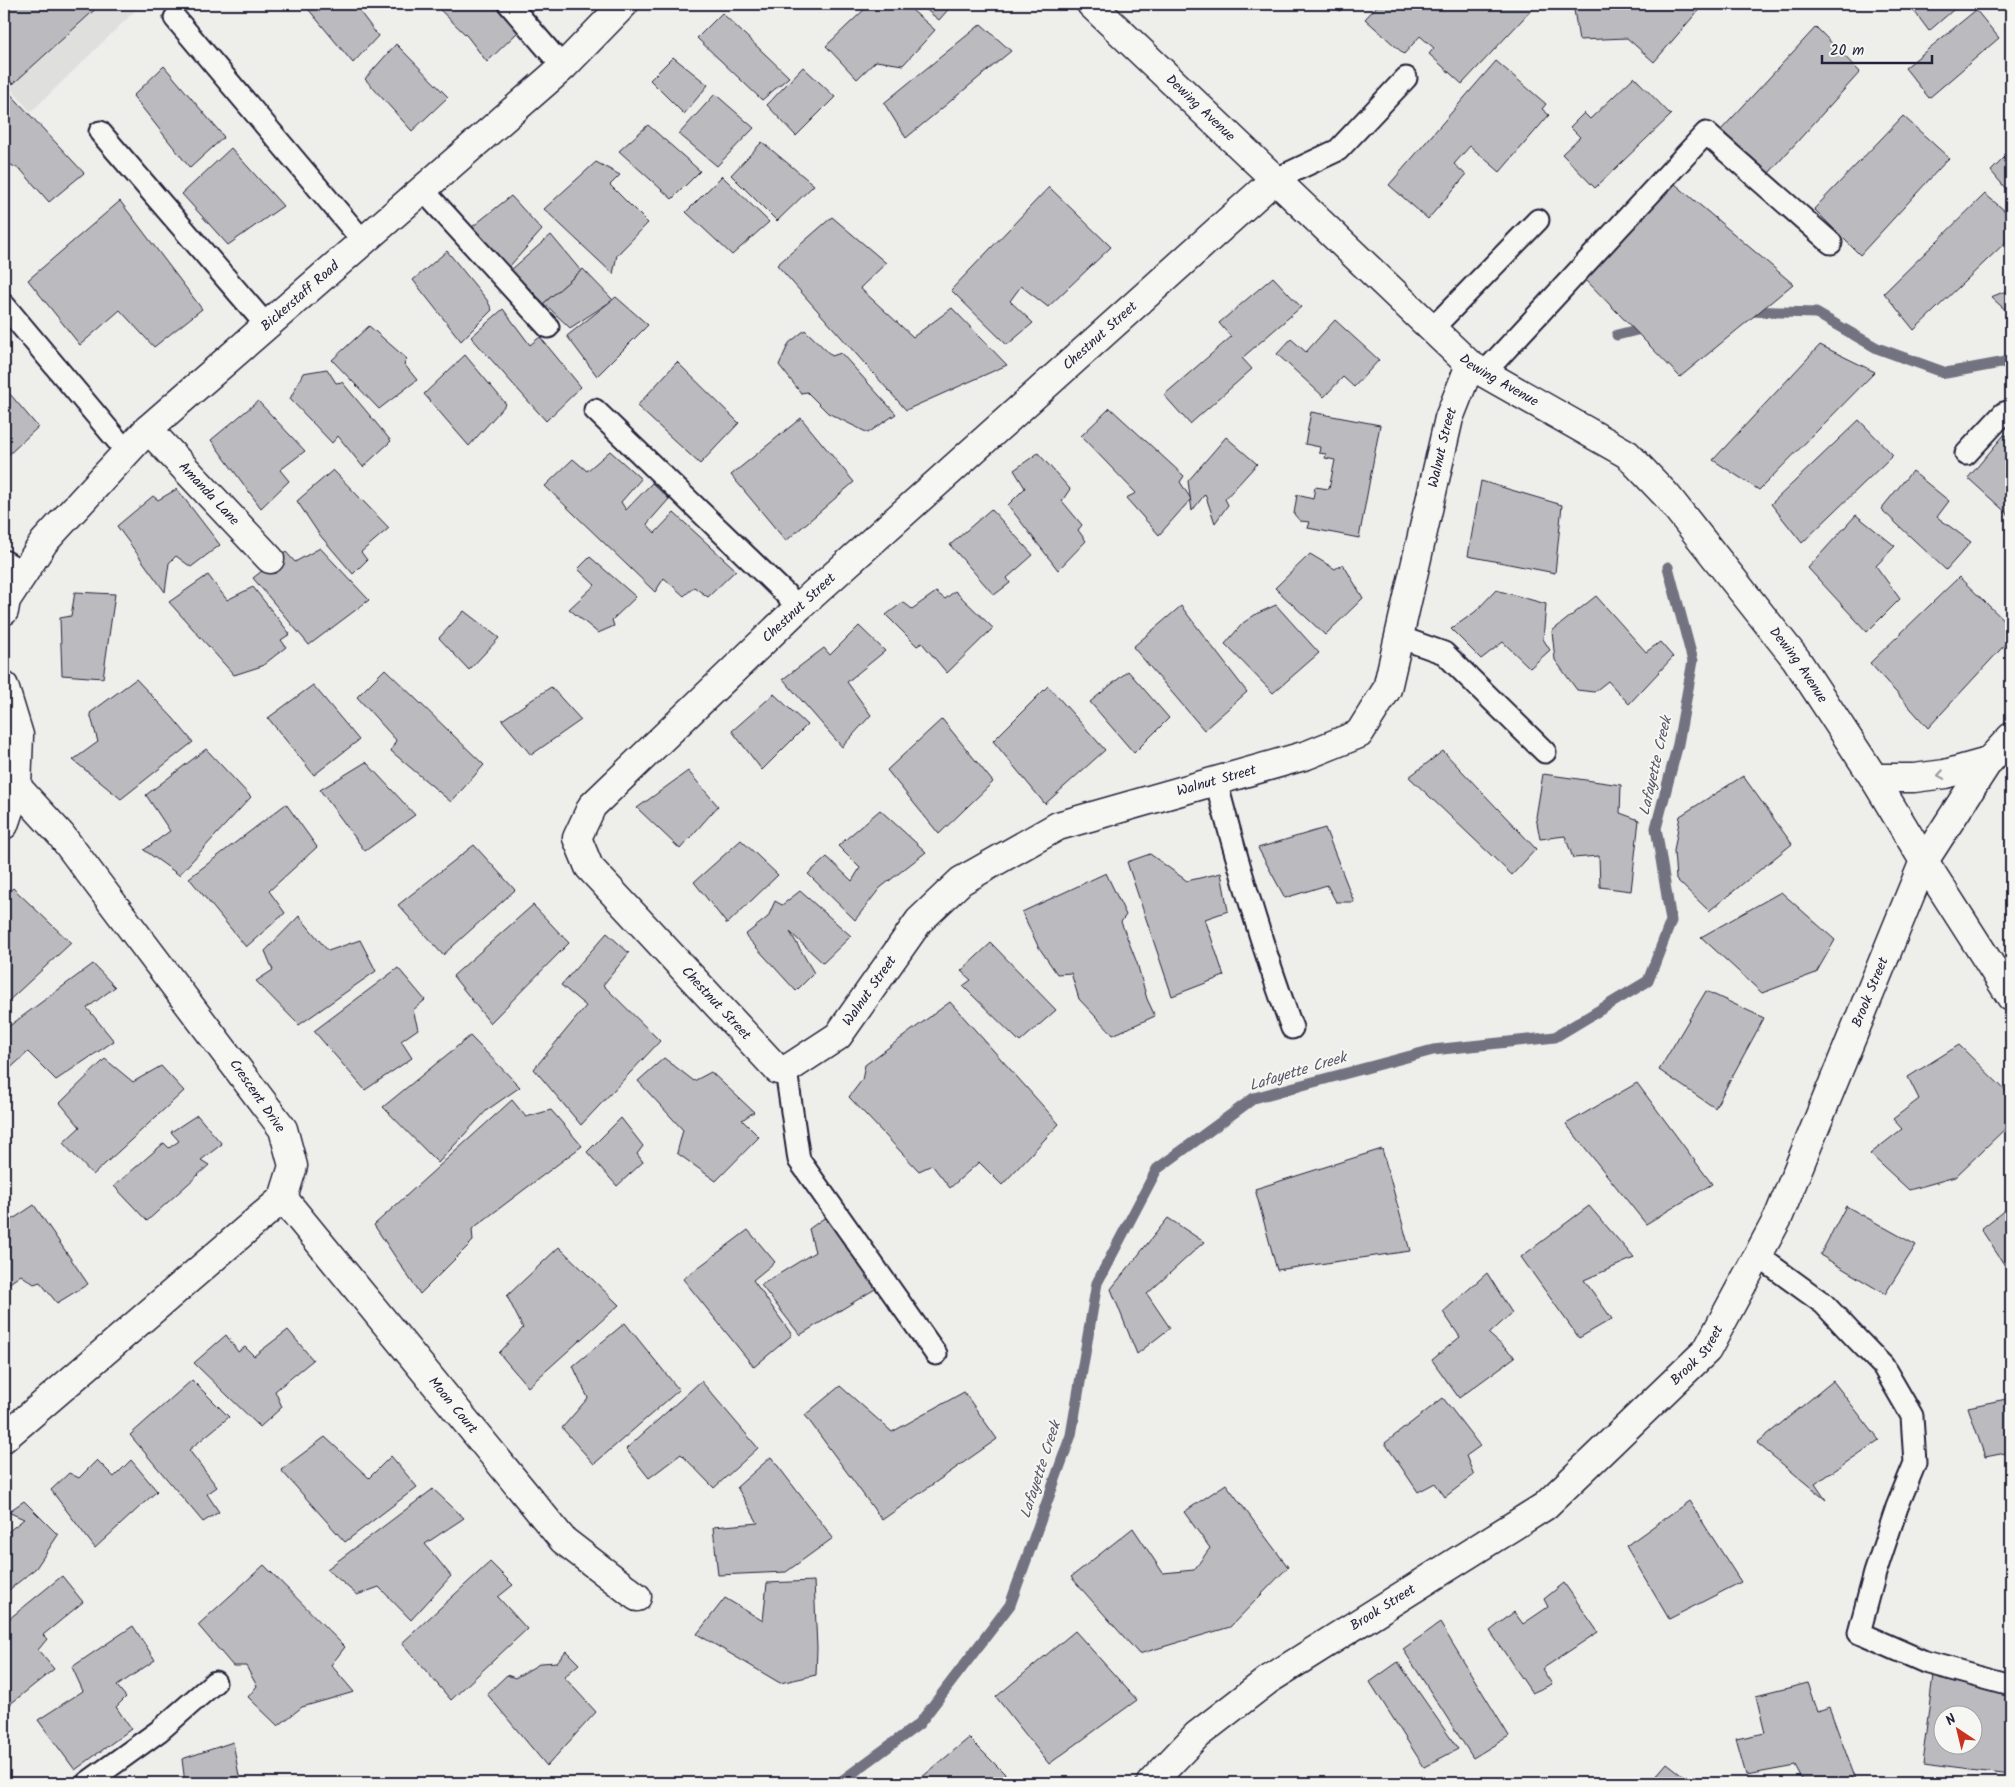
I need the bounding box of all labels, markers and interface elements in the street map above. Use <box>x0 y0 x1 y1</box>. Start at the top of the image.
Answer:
scale bar <box>1822 32 1932 64</box>
text: 20 m <box>1830 39 1864 63</box>
street label: Dewing Avenue <box>1160 69 1241 147</box>
street label: Bickerstaff Road <box>256 255 345 337</box>
street label: Chestnut Street <box>1058 296 1143 376</box>
street label: Dewing Avenue <box>1454 349 1543 413</box>
street label: Walnut Street <box>1422 404 1463 490</box>
street label: Amanda Lane <box>173 457 245 531</box>
street label: Chestnut Street <box>757 567 841 648</box>
street label: Dewing Avenue <box>1764 622 1833 708</box>
water label: Lafayette Creek <box>1633 712 1679 818</box>
street label: Walnut Street <box>1174 759 1259 803</box>
one-way arrow <box>1936 769 1945 779</box>
street label: Walnut Street <box>837 951 902 1031</box>
street label: Brook Street <box>1846 953 1895 1031</box>
street label: Chestnut Street <box>676 961 757 1046</box>
water label: Lafayette Creek <box>1246 1045 1351 1098</box>
street label: Crescent Drive <box>223 1055 291 1138</box>
street label: Brook Street <box>1665 1321 1730 1391</box>
street label: Moon Court <box>423 1372 483 1439</box>
water label: Lafayette Creek <box>1014 1417 1069 1522</box>
street label: Brook Street <box>1346 1579 1421 1637</box>
north arrow <box>1932 1704 1982 1754</box>
text: N <box>1941 1709 1961 1732</box>

